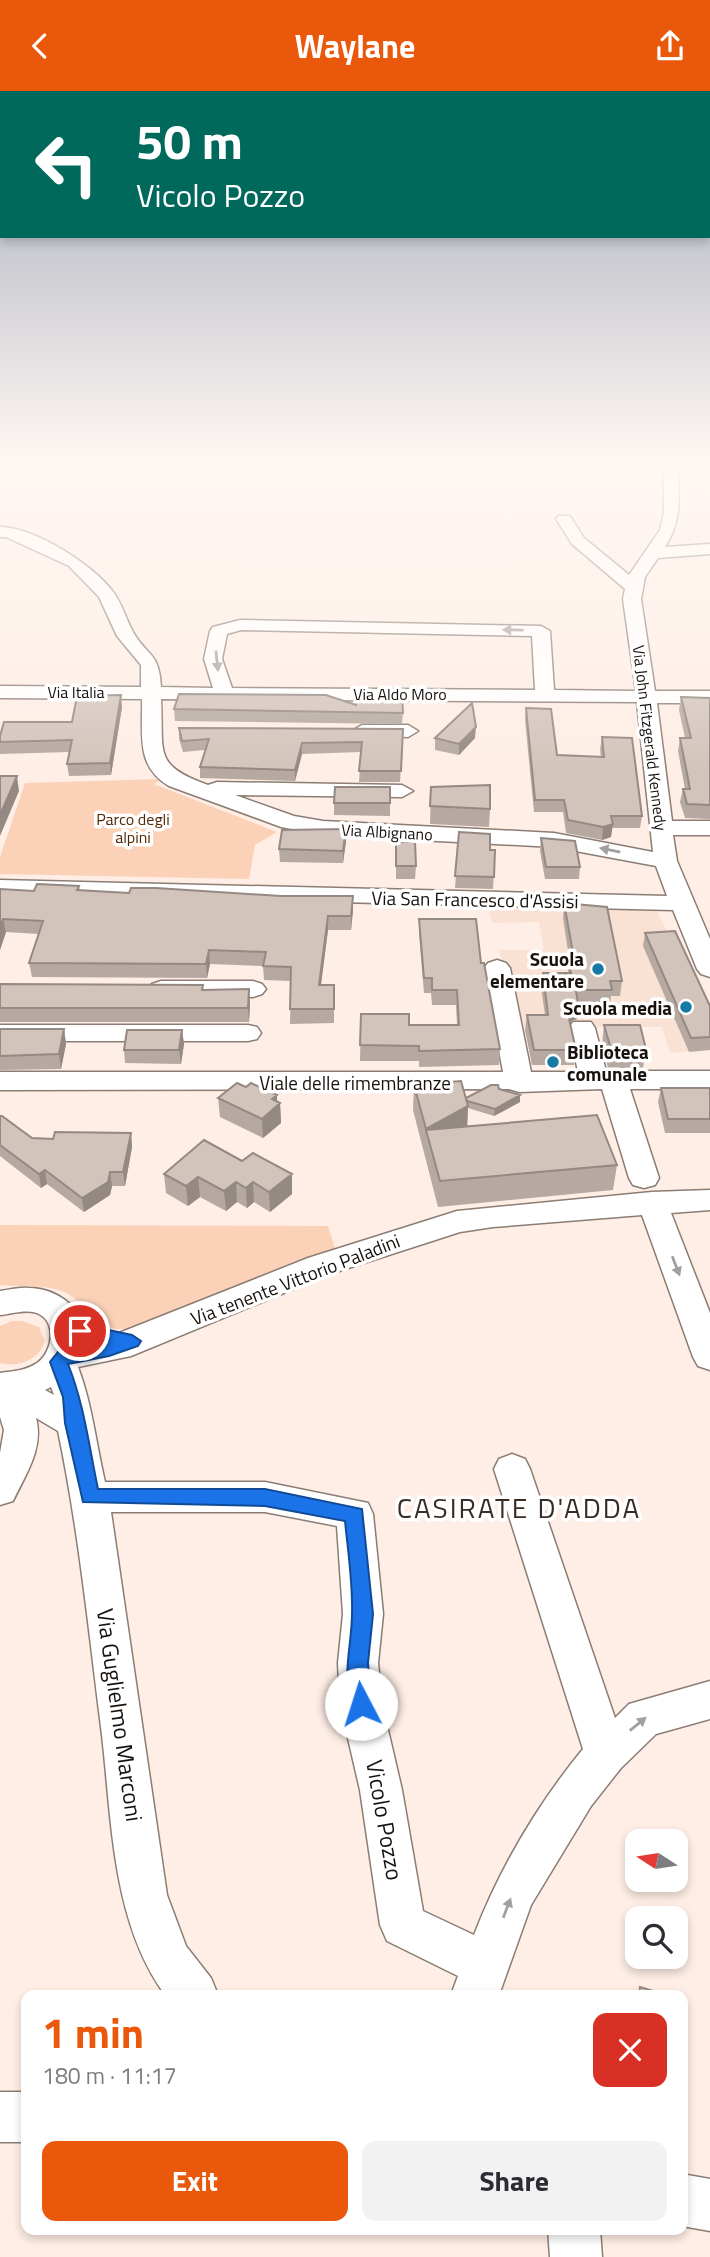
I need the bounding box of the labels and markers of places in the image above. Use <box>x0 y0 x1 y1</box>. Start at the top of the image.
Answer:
place label: Scuola elementare <box>490 944 584 995</box>
marker: Scuola elementare <box>590 961 606 977</box>
place label: Scuola media <box>563 993 672 1022</box>
marker: Scuola media <box>678 999 694 1015</box>
place label: Biblioteca comunale <box>567 1037 649 1088</box>
marker: Biblioteca comunale <box>545 1054 561 1070</box>
pin <box>50 1301 110 1361</box>

